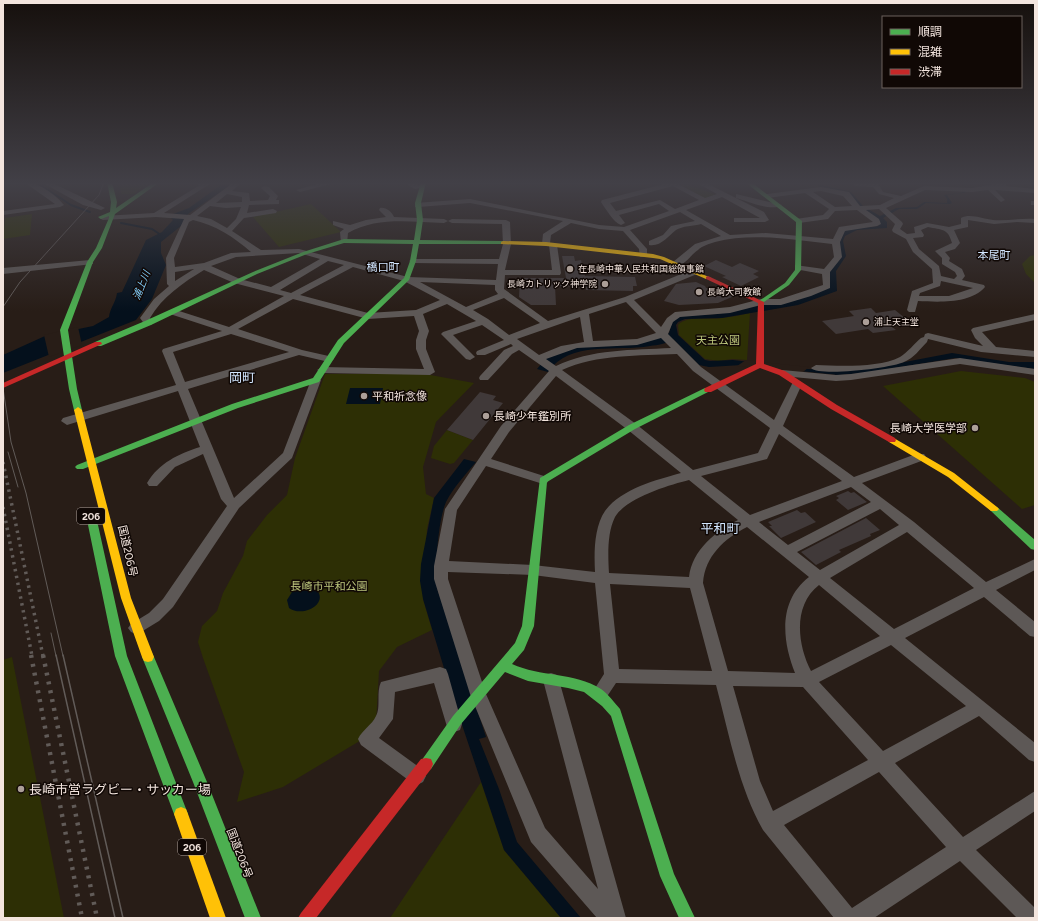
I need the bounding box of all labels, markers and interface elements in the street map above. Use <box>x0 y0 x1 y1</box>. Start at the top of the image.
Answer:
legend <box>882 16 1022 88</box>
text: 順調 <box>918 25 942 39</box>
text: 混雑 <box>918 45 942 59</box>
text: 渋滞 <box>918 65 942 79</box>
district label: 本尾町 <box>978 249 1011 262</box>
district label: 橋口町 <box>367 261 400 274</box>
place label: 在長崎中華人民共和国総領事館 <box>578 263 704 274</box>
marker: 在長崎中華人民共和国総領事館 <box>565 264 575 274</box>
water label: 浦上川 <box>130 268 153 302</box>
place label: 長崎カトリック神学院 <box>507 278 597 289</box>
marker: 長崎カトリック神学院 <box>600 279 610 289</box>
place label: 長崎大司教館 <box>707 286 761 297</box>
marker: 長崎大司教館 <box>694 287 704 297</box>
place label: 浦上天主堂 <box>874 316 919 327</box>
marker: 浦上天主堂 <box>861 317 871 327</box>
park label: 天主公園 <box>696 334 740 347</box>
district label: 岡町 <box>229 370 255 385</box>
place label: 平和祈念像 <box>372 390 427 403</box>
marker: 平和祈念像 <box>359 391 369 401</box>
place label: 長崎少年鑑別所 <box>494 410 572 423</box>
marker: 長崎少年鑑別所 <box>481 411 491 421</box>
place label: 長崎大学医学部 <box>890 422 967 435</box>
marker: 長崎大学医学部 <box>970 423 980 433</box>
road number: 206 <box>77 508 105 524</box>
district label: 平和町 <box>700 521 740 536</box>
street label: 国道206号 <box>115 524 140 578</box>
park label: 長崎市平和公園 <box>291 580 368 593</box>
place label: 長崎市営ラグビー・サッカー場 <box>29 782 211 797</box>
marker: 長崎市営ラグビー・サッカー場 <box>16 784 26 794</box>
street label: 国道206号 <box>224 826 255 880</box>
road number: 206 <box>178 839 206 855</box>

